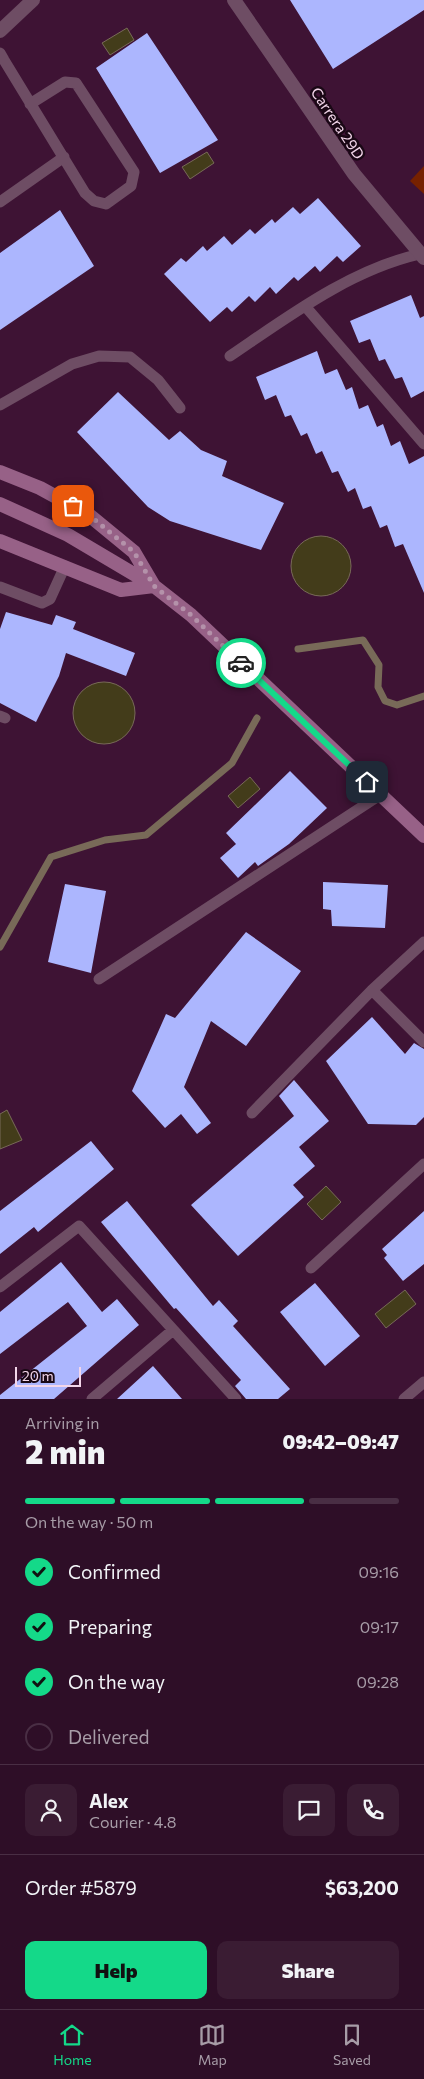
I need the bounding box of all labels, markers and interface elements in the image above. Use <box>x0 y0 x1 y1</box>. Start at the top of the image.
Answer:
street label: Carrera 29D <box>307 84 369 162</box>
pin <box>52 485 94 527</box>
icon: bag <box>59 492 87 520</box>
courier <box>216 638 266 688</box>
icon: car <box>227 649 255 677</box>
pin <box>346 761 388 803</box>
icon: home <box>353 768 381 796</box>
scale bar <box>15 1364 81 1387</box>
text: 20 m <box>22 1367 54 1384</box>
text: Arriving in <box>25 1413 99 1432</box>
text: 09:42–09:47 <box>282 1430 399 1453</box>
text: 2 min <box>25 1431 105 1471</box>
text: On the way · 50 m <box>25 1512 153 1531</box>
icon: check <box>25 1558 53 1586</box>
text: Confirmed <box>68 1560 161 1583</box>
text: 09:16 <box>359 1562 399 1581</box>
icon: check <box>25 1613 53 1641</box>
text: Preparing <box>68 1615 152 1638</box>
text: 09:17 <box>360 1617 399 1636</box>
icon: check <box>25 1668 53 1696</box>
text: On the way <box>68 1670 165 1693</box>
text: 09:28 <box>357 1672 399 1691</box>
text: Delivered <box>68 1725 149 1748</box>
button: person <box>25 1784 77 1836</box>
button: chat <box>283 1784 335 1836</box>
button: phone <box>347 1784 399 1836</box>
text: Alex <box>89 1789 129 1812</box>
text: Courier · 4.8 <box>89 1812 176 1831</box>
text: Order #5879 <box>25 1876 137 1899</box>
text: $63,200 <box>325 1876 399 1899</box>
button: Help <box>25 1941 207 1999</box>
button: Share <box>217 1941 399 1999</box>
tab: Home <box>53 2021 92 2068</box>
tab: Map <box>198 2021 227 2068</box>
tab: Saved <box>333 2021 371 2068</box>

